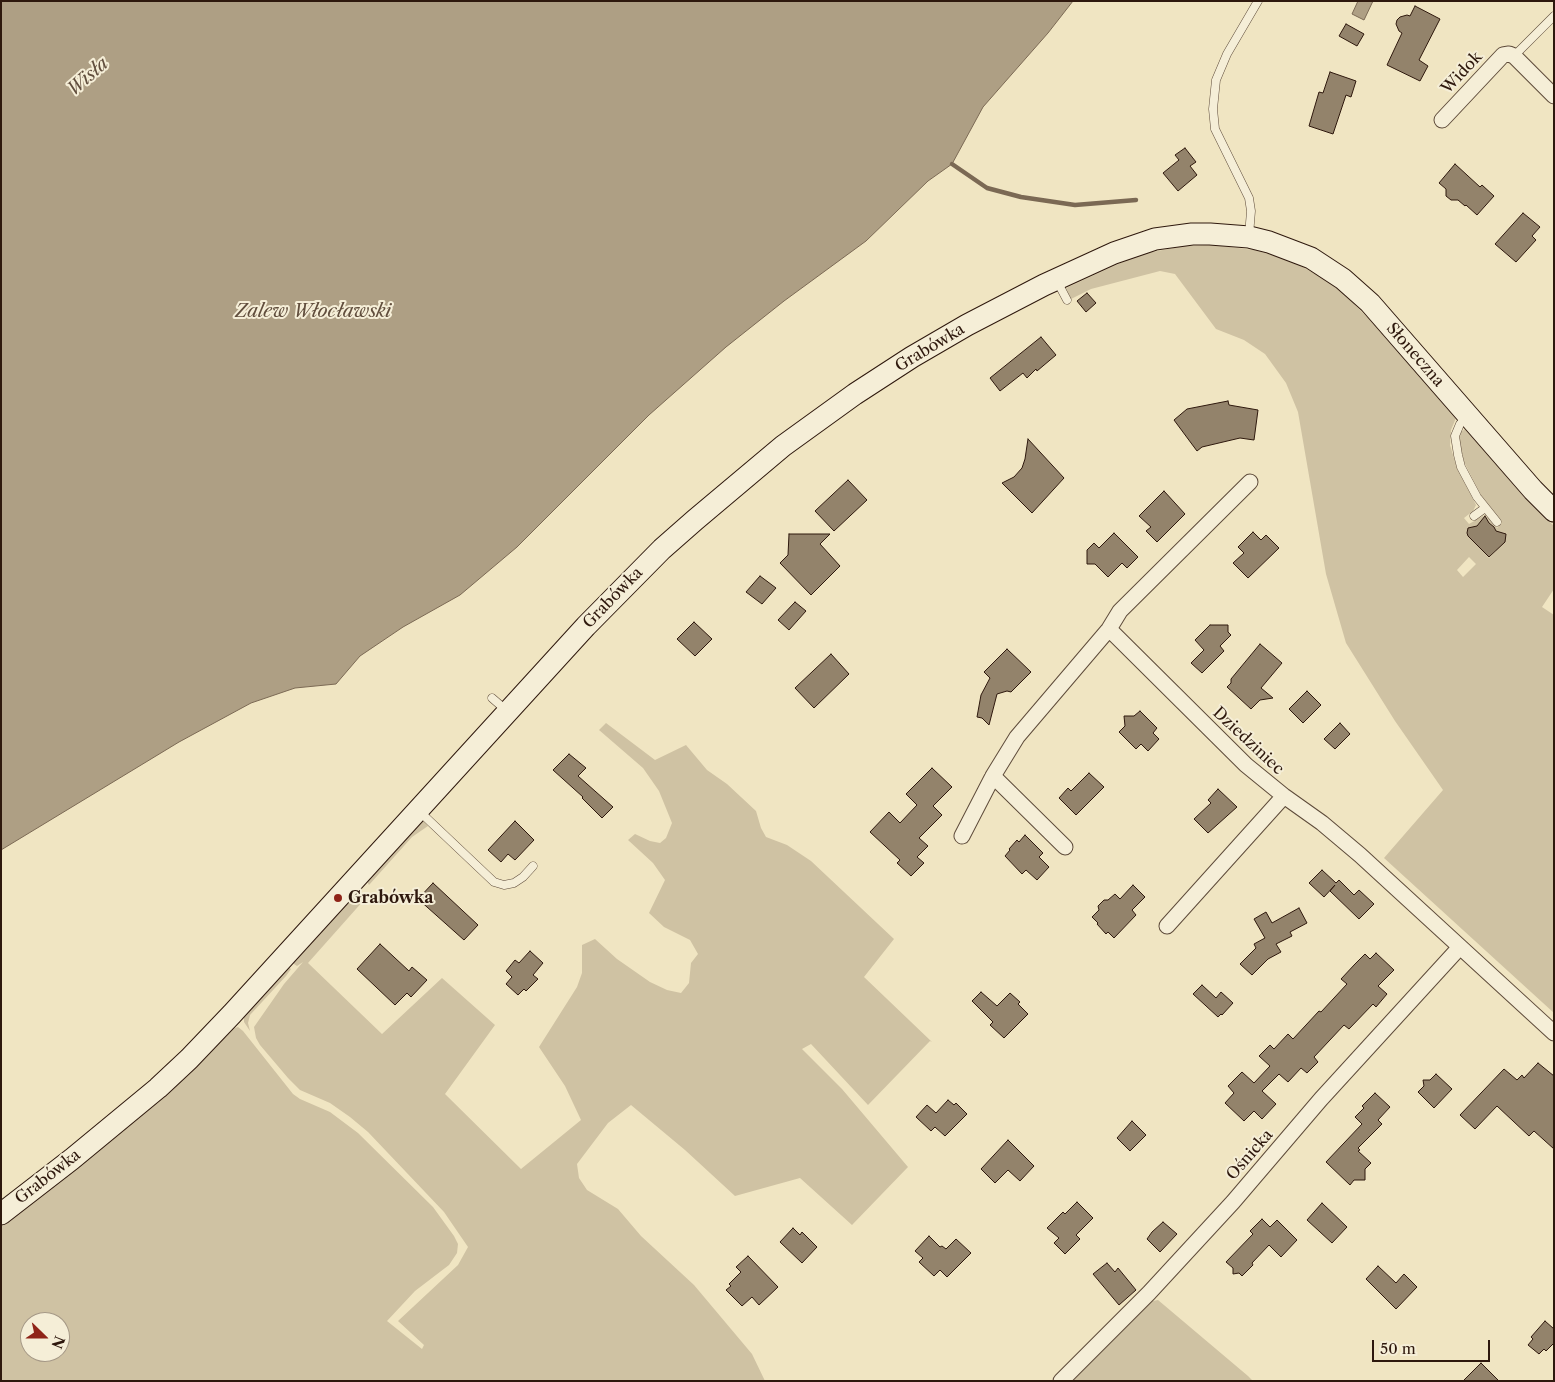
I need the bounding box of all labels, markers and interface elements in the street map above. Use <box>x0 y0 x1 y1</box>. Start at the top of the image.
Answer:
street label: Widok <box>1438 48 1486 98</box>
water label: Wisła <box>63 53 113 101</box>
water label: Zalew Włocławski <box>235 301 391 323</box>
street label: Słoneczna <box>1382 319 1448 391</box>
street label: Grabówka <box>892 320 968 376</box>
street label: Grabówka <box>579 563 647 633</box>
street label: Dziedziniec <box>1208 703 1288 779</box>
place label: Grabówka <box>348 888 433 908</box>
marker: Grabówka <box>332 892 344 904</box>
street label: Ośnicka <box>1223 1126 1277 1184</box>
street label: Grabówka <box>12 1146 84 1208</box>
north arrow <box>20 1312 70 1362</box>
scale bar <box>1375 1330 1492 1362</box>
text: N <box>47 1333 69 1351</box>
text: 50 m <box>1380 1339 1416 1358</box>

